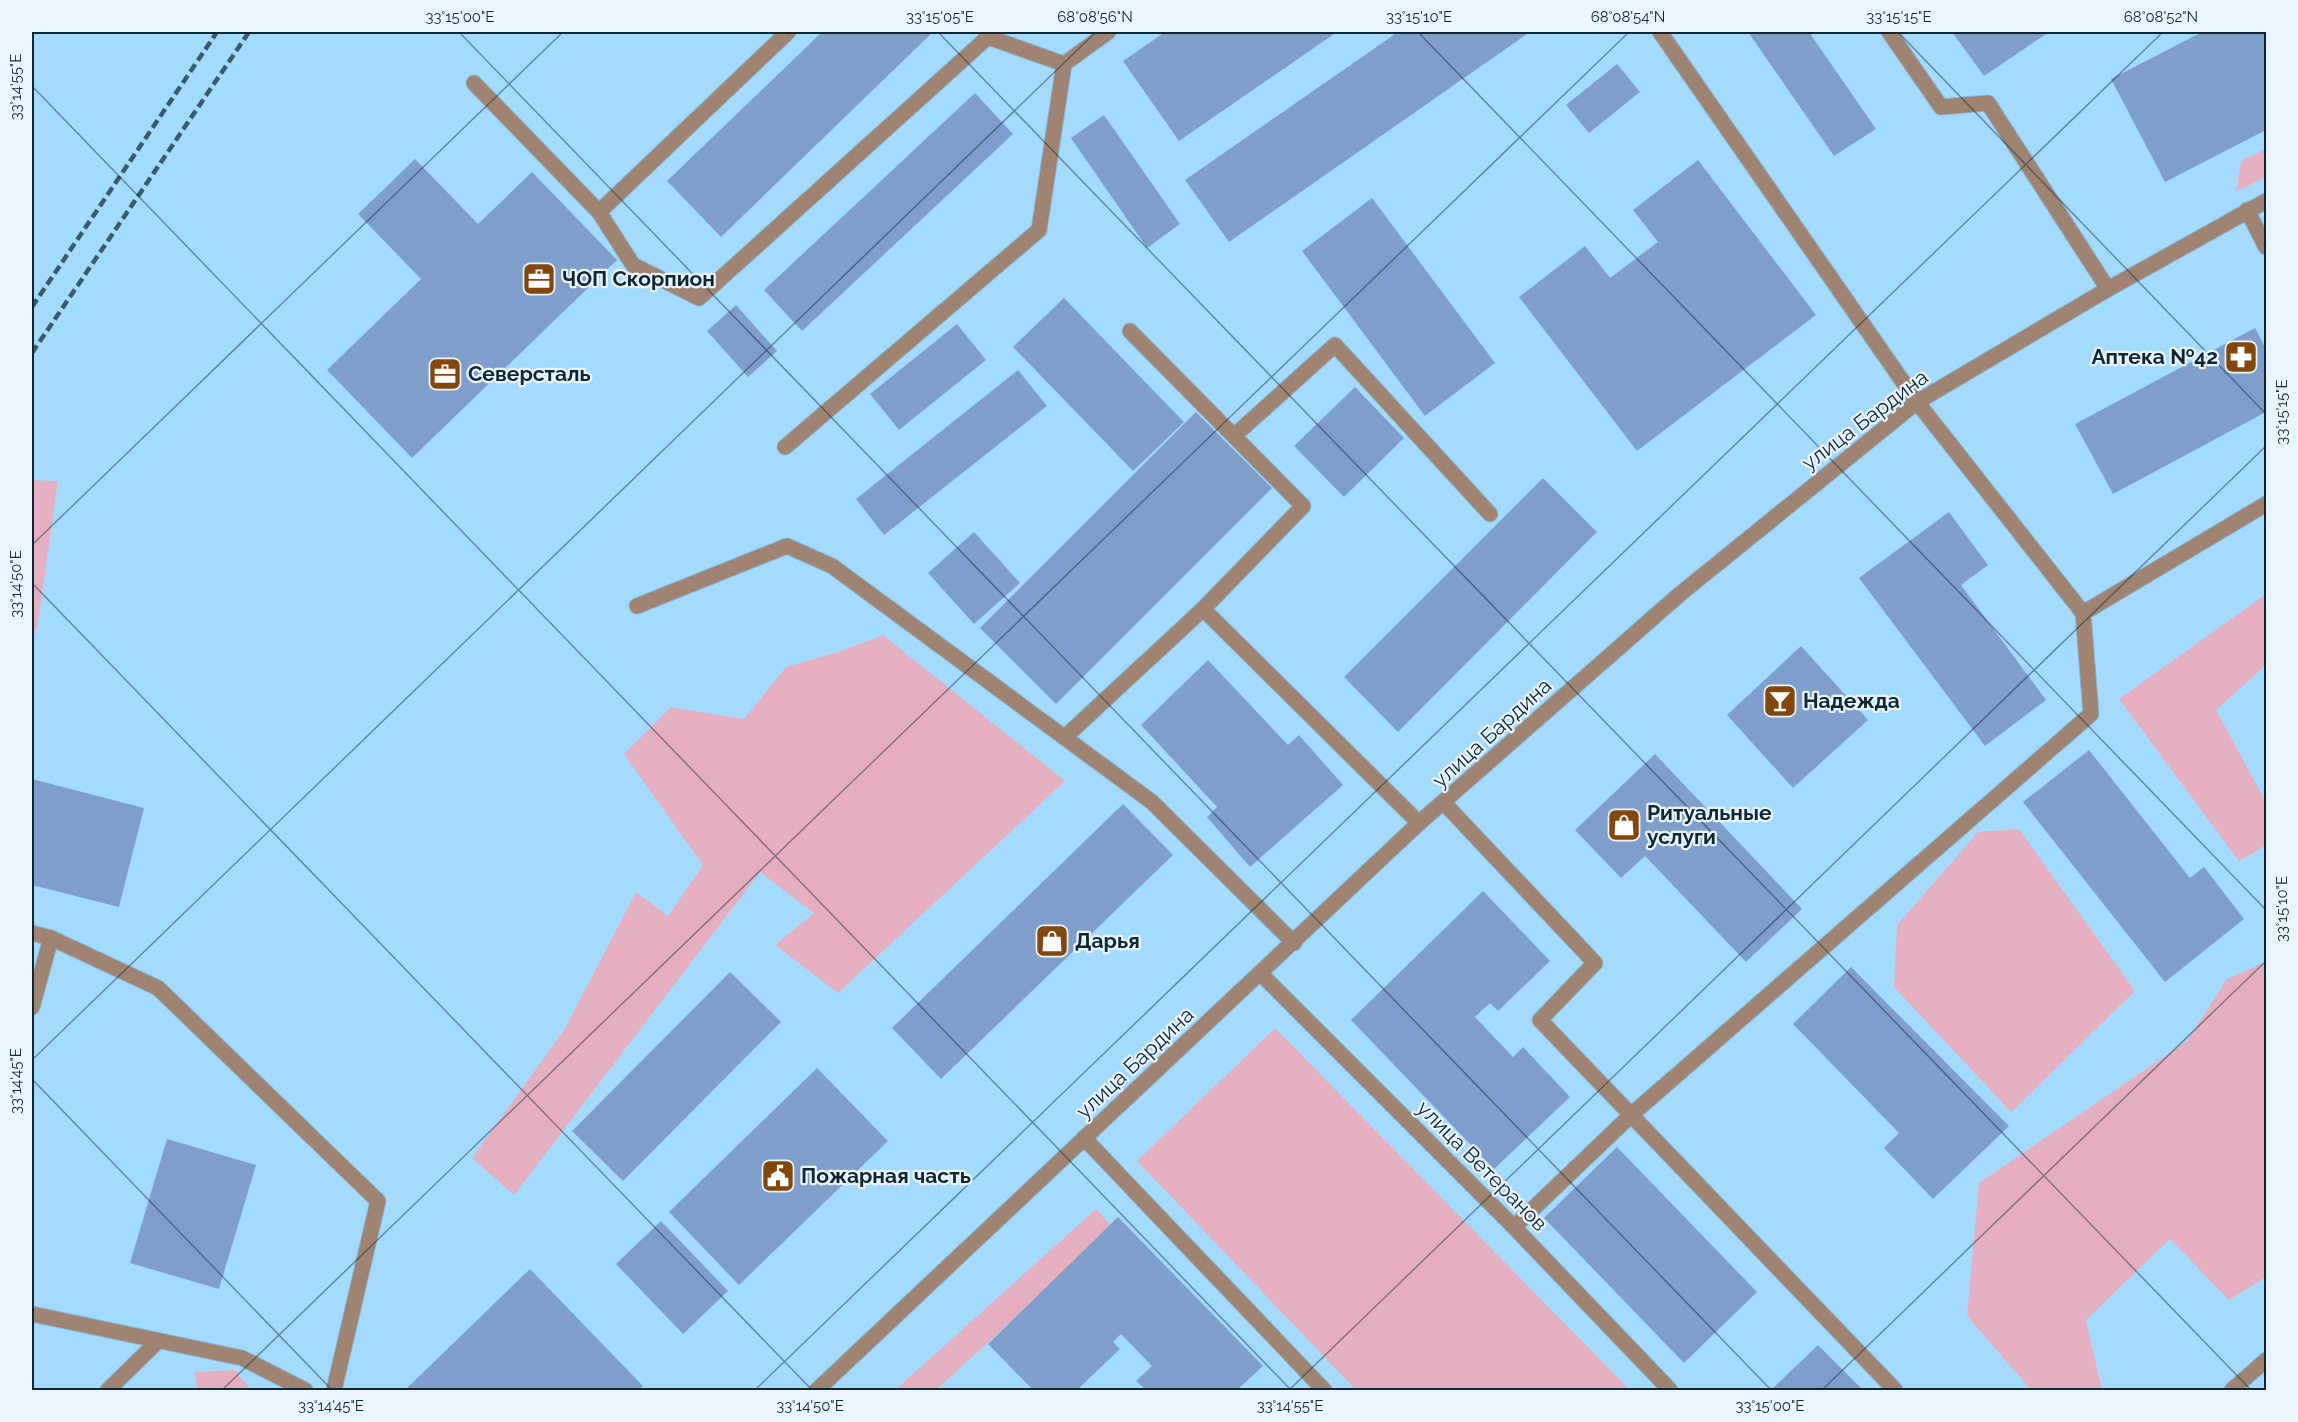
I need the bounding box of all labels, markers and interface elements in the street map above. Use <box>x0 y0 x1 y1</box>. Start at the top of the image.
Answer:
text: 33°15'00"E <box>426 8 494 26</box>
text: 33°15'05"E <box>906 8 974 26</box>
text: 68°08'56"N <box>1057 8 1133 26</box>
text: 33°15'10"E <box>1386 8 1452 26</box>
text: 68°08'54"N <box>1591 8 1665 26</box>
text: 33°15'15"E <box>1866 8 1932 26</box>
text: 68°08'52"N <box>2124 8 2198 26</box>
text: 33°14'55"E <box>7 54 25 120</box>
office icon: ЧОП Скорпион <box>521 261 557 297</box>
place label: ЧОП Скорпион <box>562 266 715 291</box>
pharmacy icon: Аптека №42 <box>2223 339 2259 375</box>
place label: Аптека №42 <box>2091 344 2218 369</box>
office icon: Северсталь <box>427 356 463 392</box>
place label: Северсталь <box>468 361 591 386</box>
street label: улица Бардина <box>1797 364 1933 475</box>
text: 33°15'15"E <box>2273 379 2291 445</box>
text: 33°14'50"E <box>7 550 25 618</box>
street label: улица Бардина <box>1427 673 1556 793</box>
bar icon: Надежда <box>1762 683 1798 719</box>
place label: Надежда <box>1803 688 1900 713</box>
place label: Ритуальные услуги <box>1647 800 1772 849</box>
shop icon: Ритуальные услуги <box>1606 807 1642 843</box>
text: 33°15'10"E <box>2273 876 2291 942</box>
shop icon: Дарья <box>1034 923 1070 959</box>
place label: Дарья <box>1075 928 1140 953</box>
street label: улица Бардина <box>1071 1002 1198 1123</box>
text: 33°14'45"E <box>7 1048 25 1114</box>
street label: улица Ветеранов <box>1412 1095 1553 1236</box>
public building icon: Пожарная часть <box>760 1158 796 1194</box>
place label: Пожарная часть <box>801 1163 971 1188</box>
text: 33°14'45"E <box>298 1397 364 1415</box>
text: 33°14'50"E <box>776 1397 844 1415</box>
text: 33°14'55"E <box>1257 1397 1323 1415</box>
text: 33°15'00"E <box>1736 1397 1804 1415</box>

